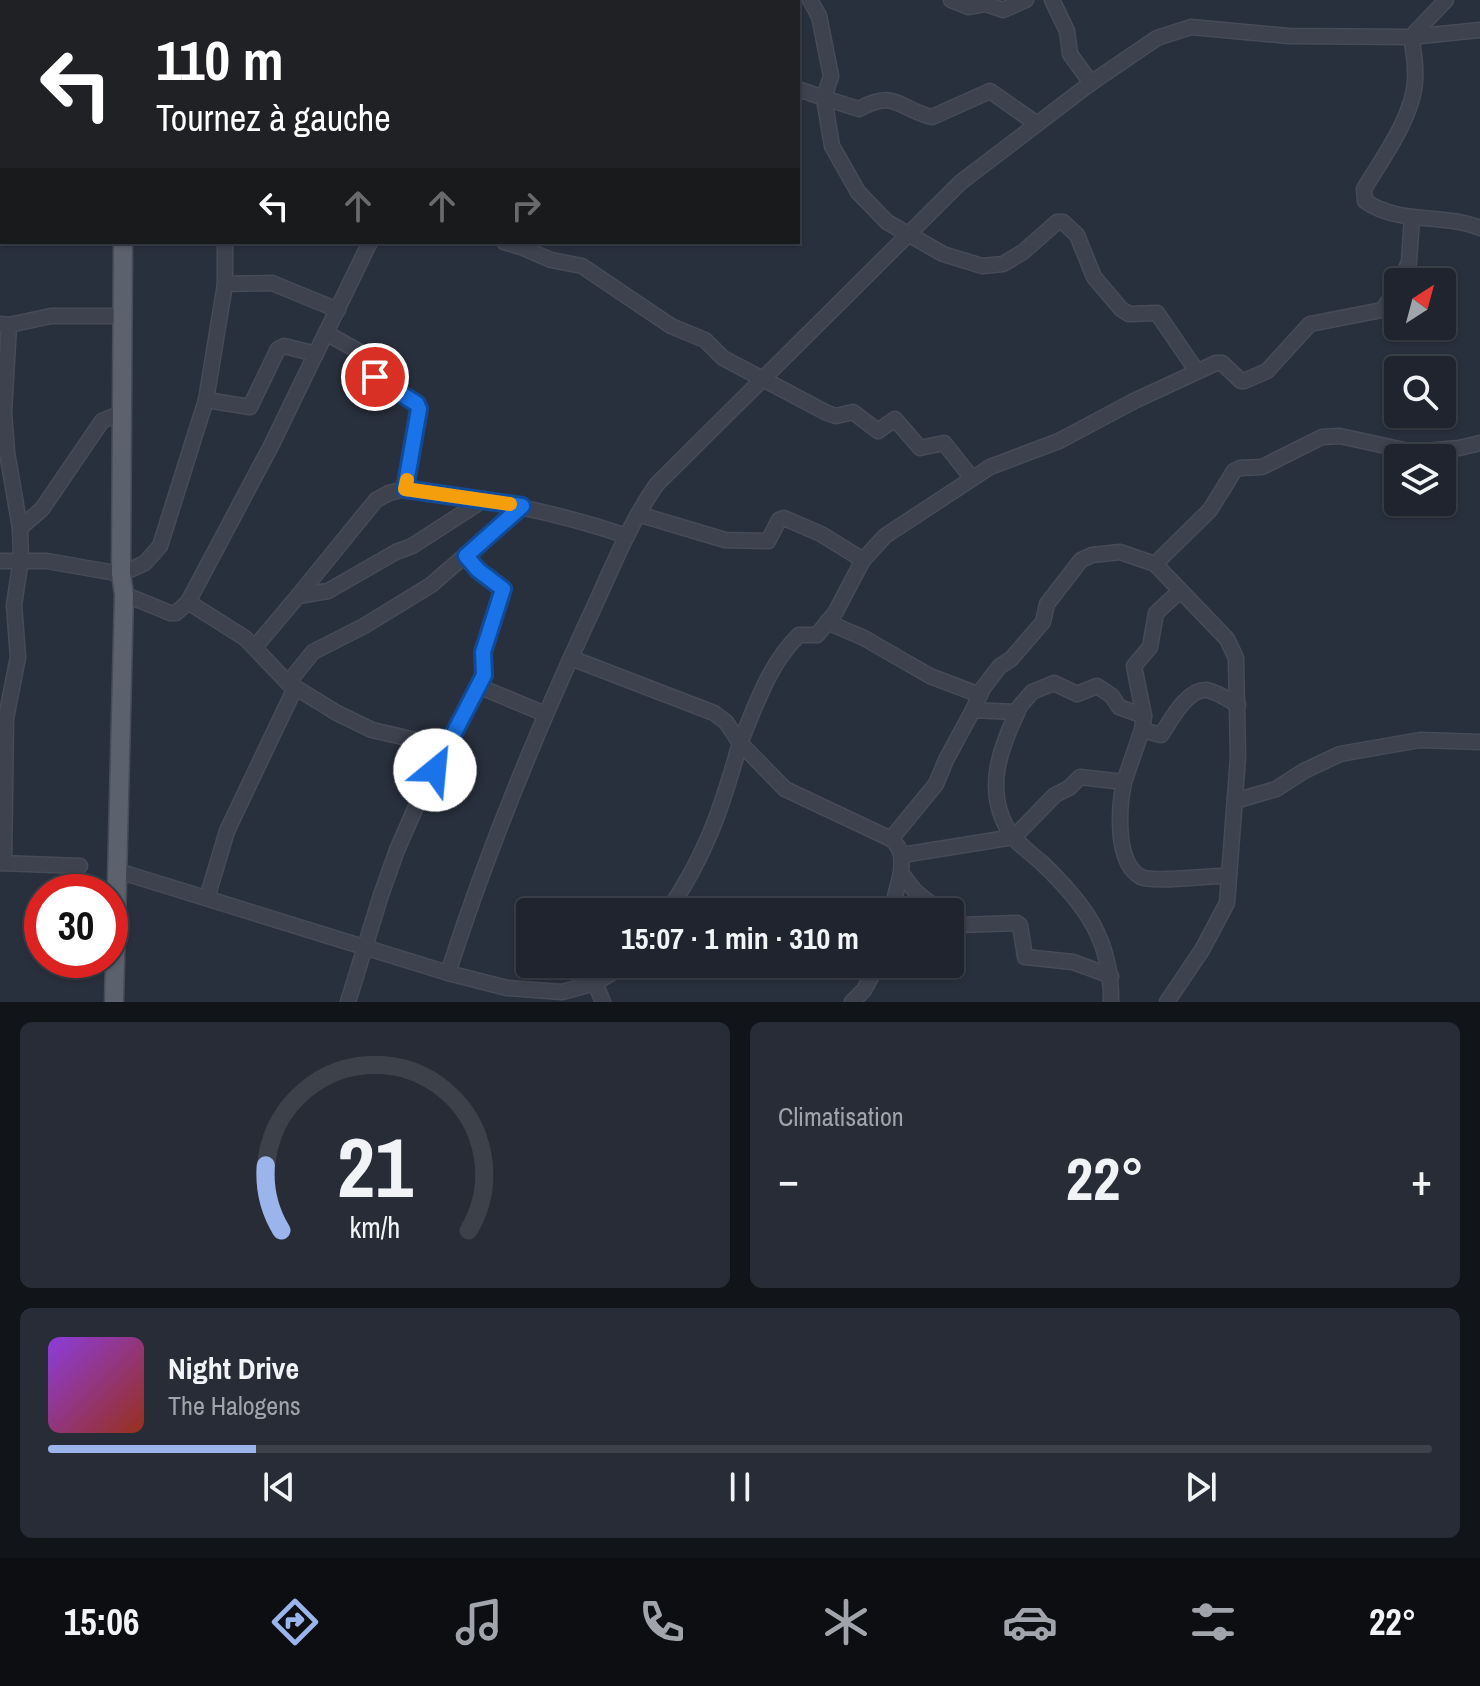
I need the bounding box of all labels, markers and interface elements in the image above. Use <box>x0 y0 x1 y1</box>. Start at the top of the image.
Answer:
text: 110 m <box>156 22 284 97</box>
icon: left <box>24 32 128 136</box>
text: Tournez à gauche <box>156 94 391 142</box>
icon: left <box>252 184 296 228</box>
icon: ahead <box>336 184 380 228</box>
icon: ahead <box>420 184 464 228</box>
icon: right <box>504 184 548 228</box>
north arrow <box>1384 268 1456 340</box>
map controls <box>1384 268 1456 516</box>
pin <box>341 343 409 411</box>
icon: arrive <box>353 355 397 399</box>
button: search <box>1384 356 1456 428</box>
button: layers <box>1384 444 1456 516</box>
position arrow <box>393 728 477 812</box>
speed limit sign: 30 <box>24 874 128 978</box>
text: 15:07 · 1 min · 310 m <box>621 918 859 958</box>
text: Climatisation <box>778 1099 904 1134</box>
text: 21 <box>337 1111 413 1223</box>
text: 22° <box>1066 1138 1144 1219</box>
text: − <box>778 1149 799 1209</box>
text: + <box>1411 1149 1432 1209</box>
text: km/h <box>350 1208 400 1247</box>
text: Night Drive <box>168 1348 299 1388</box>
text: The Halogens <box>168 1388 301 1423</box>
icon: previous <box>257 1465 301 1509</box>
icon: pause <box>718 1465 762 1509</box>
icon: next <box>1179 1465 1223 1509</box>
icon: directions <box>267 1594 323 1650</box>
icon: music <box>451 1594 507 1650</box>
icon: phone <box>634 1594 690 1650</box>
icon: climate <box>818 1594 874 1650</box>
icon: car <box>1002 1594 1058 1650</box>
icon: filters <box>1185 1594 1241 1650</box>
text: 15:06 <box>64 1598 139 1646</box>
text: 22° <box>1369 1598 1416 1646</box>

